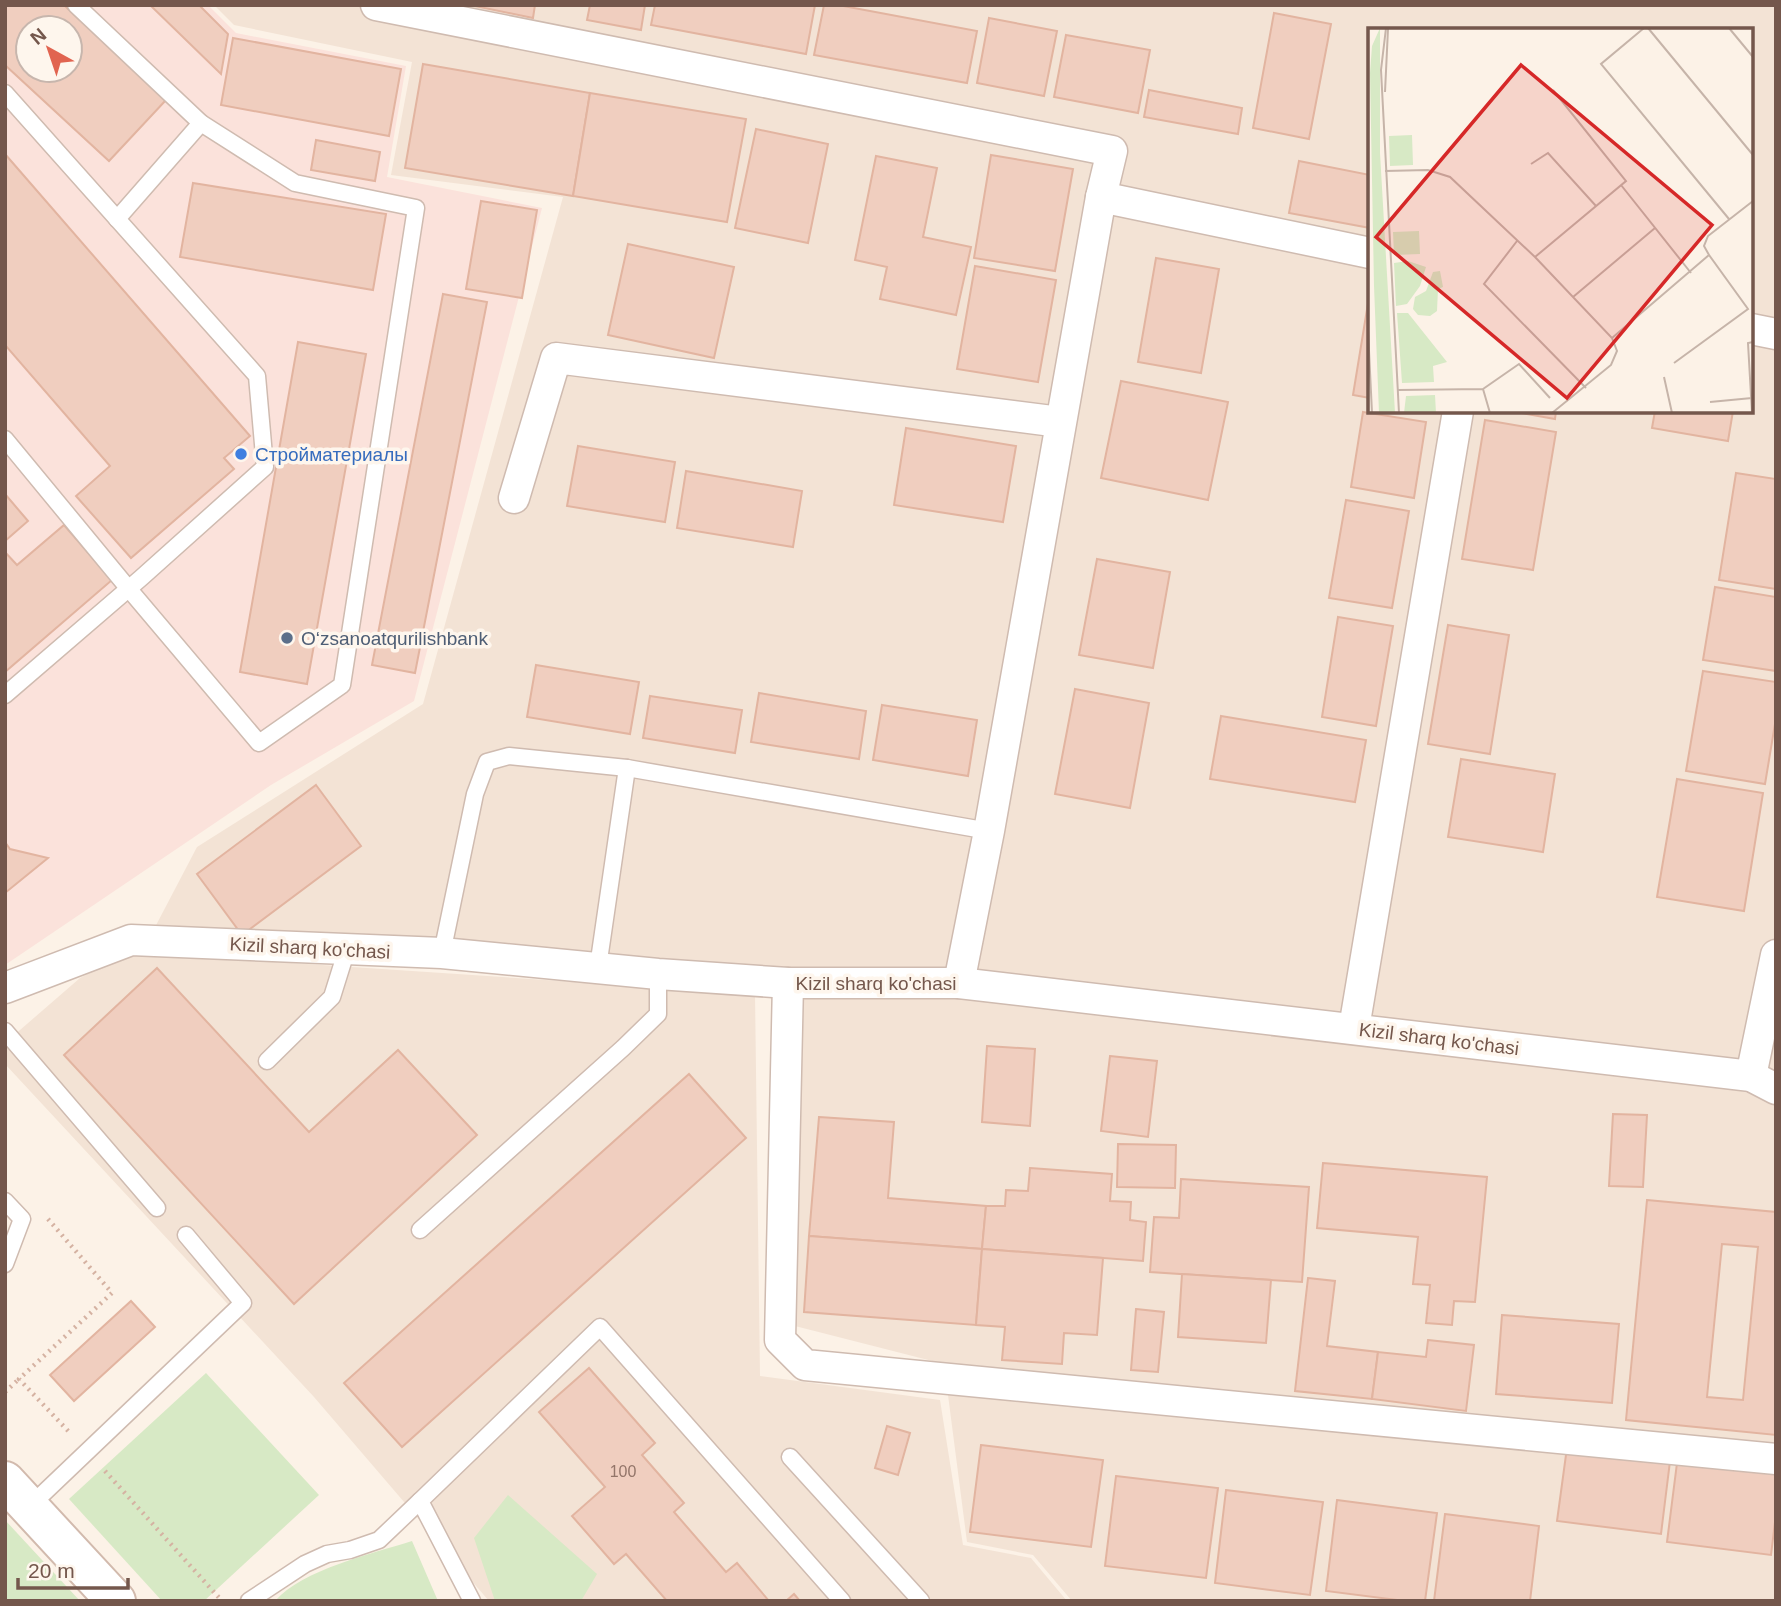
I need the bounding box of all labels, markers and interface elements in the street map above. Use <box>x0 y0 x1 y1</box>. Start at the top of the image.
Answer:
north arrow <box>14 14 84 84</box>
text: N <box>26 24 50 49</box>
inset map <box>1368 28 1753 413</box>
place label: Стройматериалы <box>255 444 408 465</box>
marker: Стройматериалы <box>233 446 249 462</box>
place label: Oʻzsanoatqurilishbank <box>301 628 488 649</box>
marker: Oʻzsanoatqurilishbank <box>279 630 295 646</box>
street label: Kizil sharq ko'chasi <box>229 933 391 963</box>
street label: Kizil sharq ko'chasi <box>796 973 956 994</box>
street label: Kizil sharq ko'chasi <box>1358 1019 1520 1059</box>
house number: 100 <box>610 1463 636 1480</box>
scale bar <box>18 1546 128 1590</box>
text: 20 m <box>28 1559 75 1582</box>

